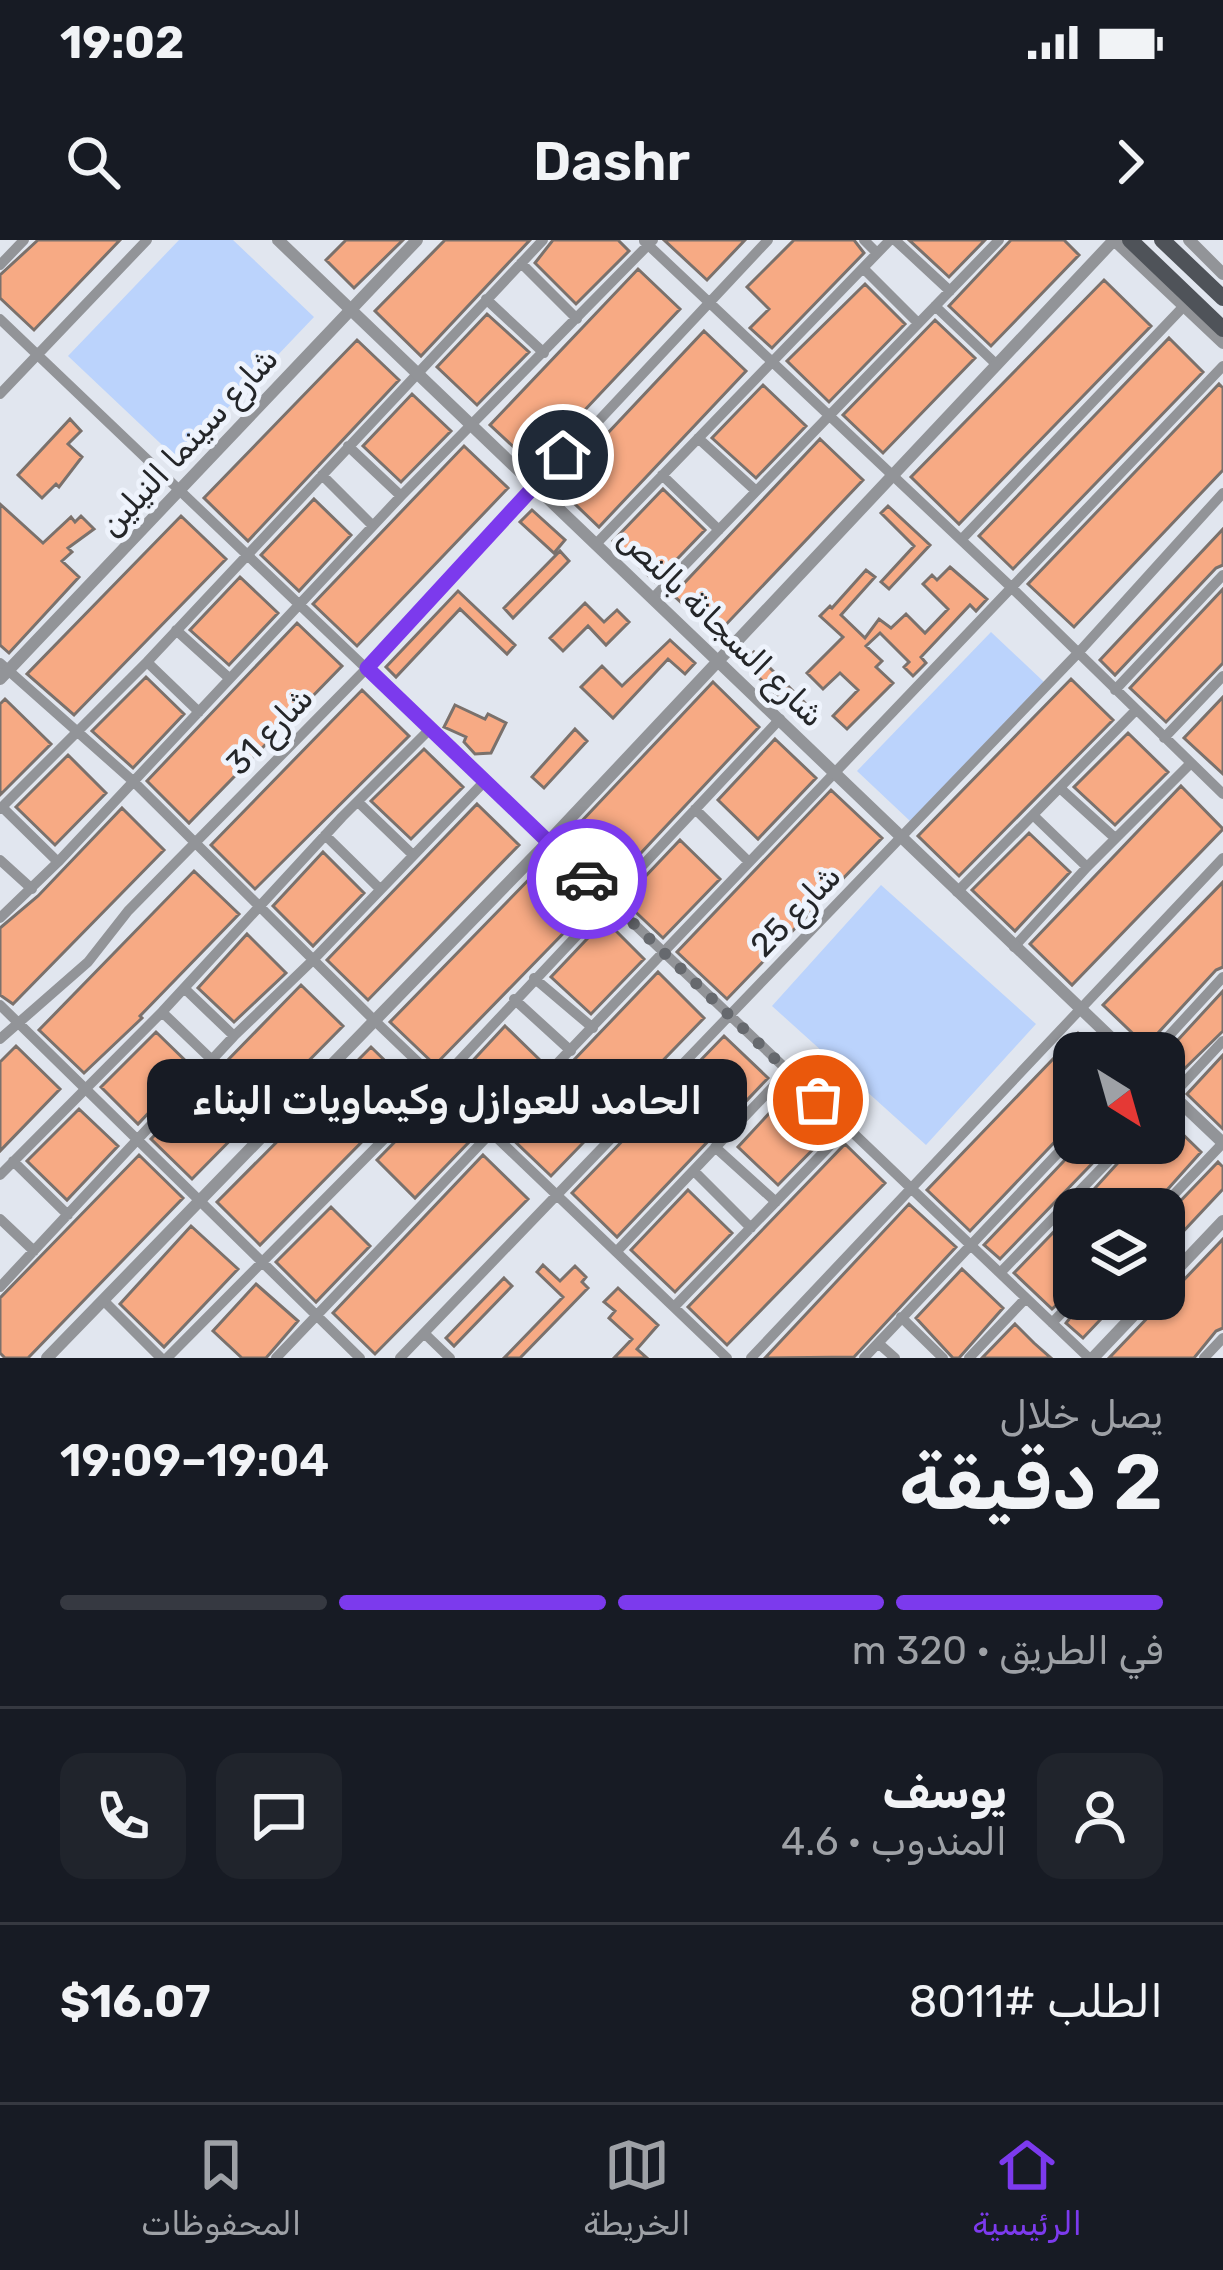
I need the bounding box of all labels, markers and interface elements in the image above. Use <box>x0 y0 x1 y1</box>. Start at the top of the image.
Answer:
text: 19:02 <box>60 16 184 69</box>
icon: search <box>60 129 126 195</box>
icon: forward <box>1097 129 1163 195</box>
text: Dashr <box>533 130 690 194</box>
street label: شارع سينما النيلين <box>91 339 289 547</box>
pin <box>512 404 614 506</box>
icon: home <box>530 422 596 488</box>
street label: شارع السجانة بالنص <box>608 518 833 738</box>
street label: شارع 31 <box>218 678 324 785</box>
courier <box>527 819 647 939</box>
icon: car <box>554 846 620 912</box>
street label: شارع 25 <box>742 856 851 967</box>
north arrow <box>1053 1032 1185 1164</box>
map controls <box>1053 1032 1185 1320</box>
pin <box>767 1049 869 1151</box>
callout: الحامد للعوازل وكيماويات البناء <box>146 1058 746 1142</box>
icon: bag <box>785 1067 851 1133</box>
text: الحامد للعوازل وكيماويات البناء <box>192 1078 702 1124</box>
button: layers <box>1053 1188 1185 1320</box>
text: يصل خلال <box>1000 1392 1163 1438</box>
text: 19:04–19:09 <box>60 1434 329 1487</box>
text: 2 دقيقة <box>899 1436 1163 1529</box>
text: في الطريق · 320 m <box>852 1628 1163 1674</box>
button: phone <box>60 1753 186 1879</box>
button: chat <box>216 1753 342 1879</box>
button: person <box>1037 1753 1163 1879</box>
text: يوسف <box>882 1766 1007 1819</box>
text: المندوب · 4.6 <box>781 1819 1007 1865</box>
text: $16.07 <box>60 1975 211 2028</box>
text: الطلب #8011 <box>909 1975 1163 2028</box>
tab: المحفوظات <box>141 2132 301 2243</box>
tab: الخريطة <box>583 2132 691 2243</box>
tab: الرئيسية <box>972 2132 1082 2243</box>

